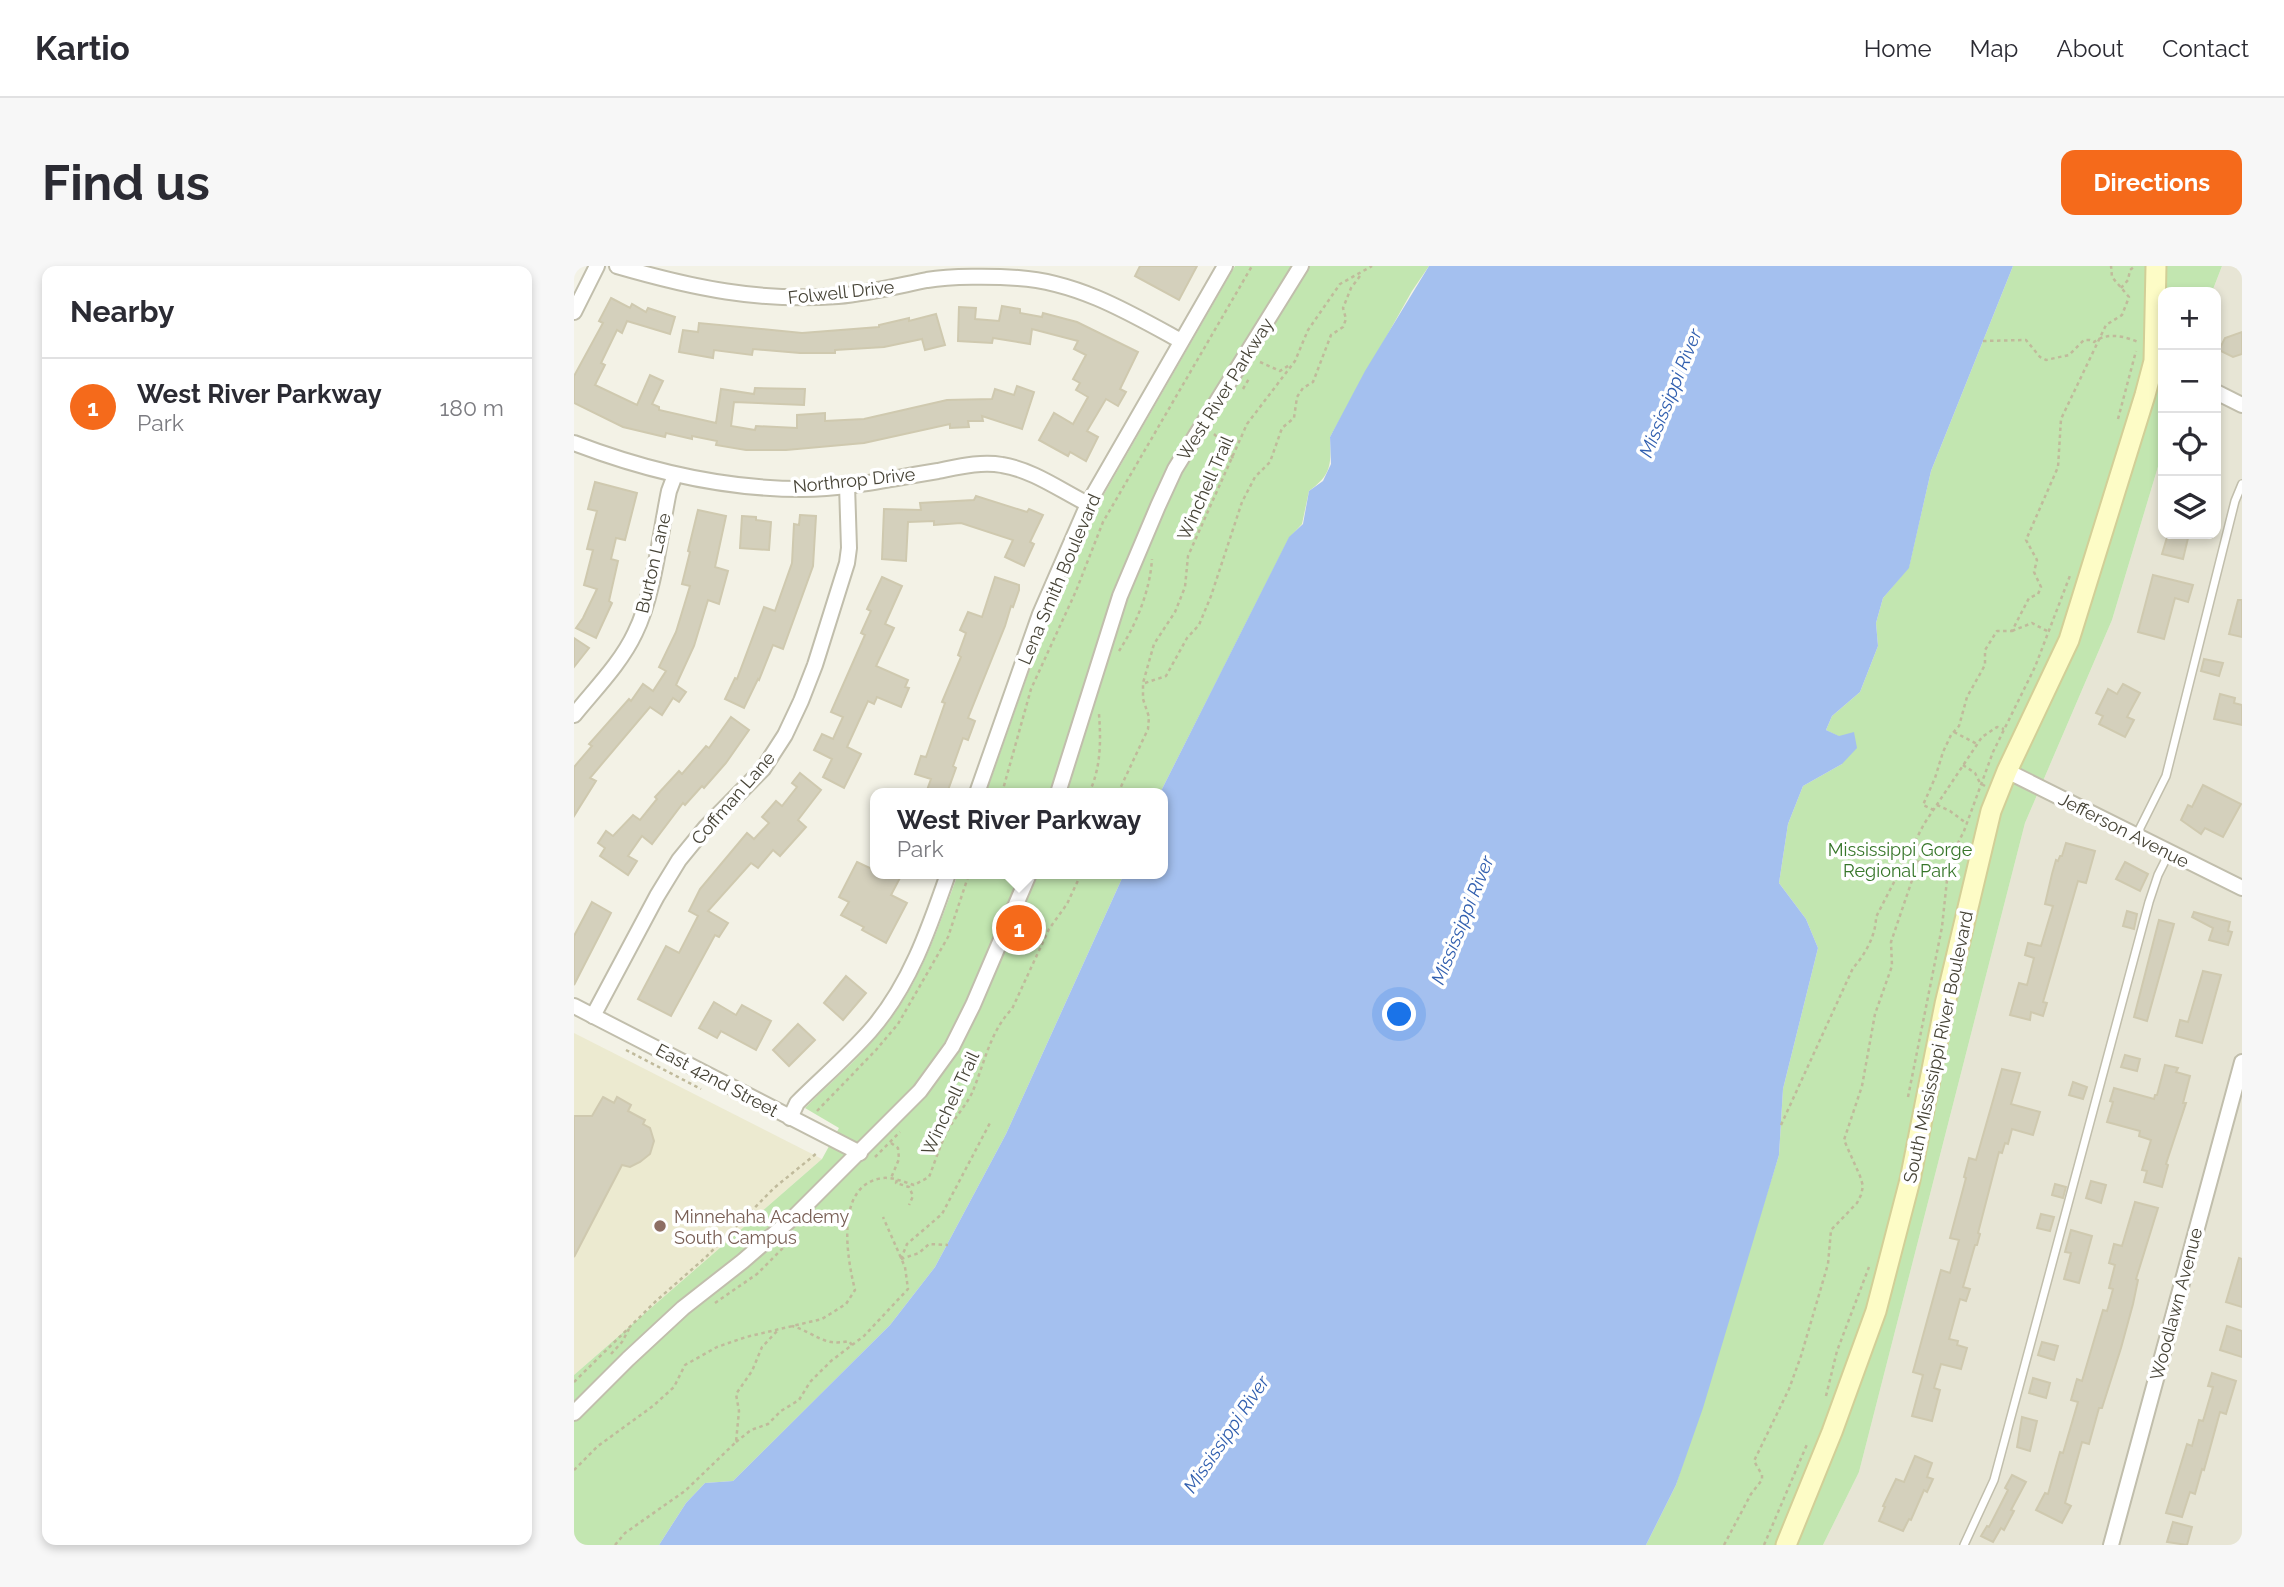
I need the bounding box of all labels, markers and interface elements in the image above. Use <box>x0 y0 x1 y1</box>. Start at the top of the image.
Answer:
text: Kartio <box>35 29 130 68</box>
text: Home <box>1864 34 1932 63</box>
text: Map <box>1970 34 2018 63</box>
text: About <box>2056 34 2124 63</box>
text: Contact <box>2162 34 2249 63</box>
button: Directions <box>2061 150 2242 215</box>
text: Find us <box>42 154 210 211</box>
street label: Folwell Drive <box>787 276 896 308</box>
map controls <box>2158 287 2221 539</box>
button: + <box>2158 287 2221 350</box>
text: Nearby <box>70 294 174 329</box>
street label: West River Parkway <box>1173 314 1277 464</box>
water label: Mississippi River <box>1634 324 1706 461</box>
button: − <box>2158 350 2221 413</box>
text: West River Parkway <box>137 379 382 409</box>
text: 1 <box>87 394 99 421</box>
text: 180 m <box>439 394 504 421</box>
text: Park <box>137 409 184 436</box>
button: locate <box>2158 413 2221 476</box>
street label: Winchell Trail <box>1173 433 1237 543</box>
street label: Northrop Drive <box>792 463 917 497</box>
button: layers <box>2158 476 2221 539</box>
street label: Lena Smith Boulevard <box>1014 491 1104 667</box>
street label: Burton Lane <box>631 511 675 615</box>
street label: Coffman Lane <box>687 747 779 849</box>
popup <box>870 788 1168 879</box>
street label: Jefferson Avenue <box>2055 788 2193 872</box>
text: West River Parkway <box>897 805 1141 835</box>
text: Park <box>897 835 944 862</box>
park label: Mississippi Gorge Regional Park <box>1828 839 1973 881</box>
water label: Mississippi River <box>1426 851 1498 988</box>
pin: 1 <box>996 902 1042 954</box>
street label: South Mississippi River Boulevard <box>1899 909 1977 1185</box>
your location <box>1382 997 1416 1031</box>
street label: East 42nd Street <box>652 1039 782 1121</box>
street label: Winchell Trail <box>917 1048 983 1158</box>
place label: Minnehaha Academy South Campus <box>674 1206 850 1248</box>
marker: Minnehaha Academy South Campus <box>652 1218 668 1234</box>
street label: Woodlawn Avenue <box>2146 1225 2207 1383</box>
water label: Mississippi River <box>1179 1370 1274 1497</box>

